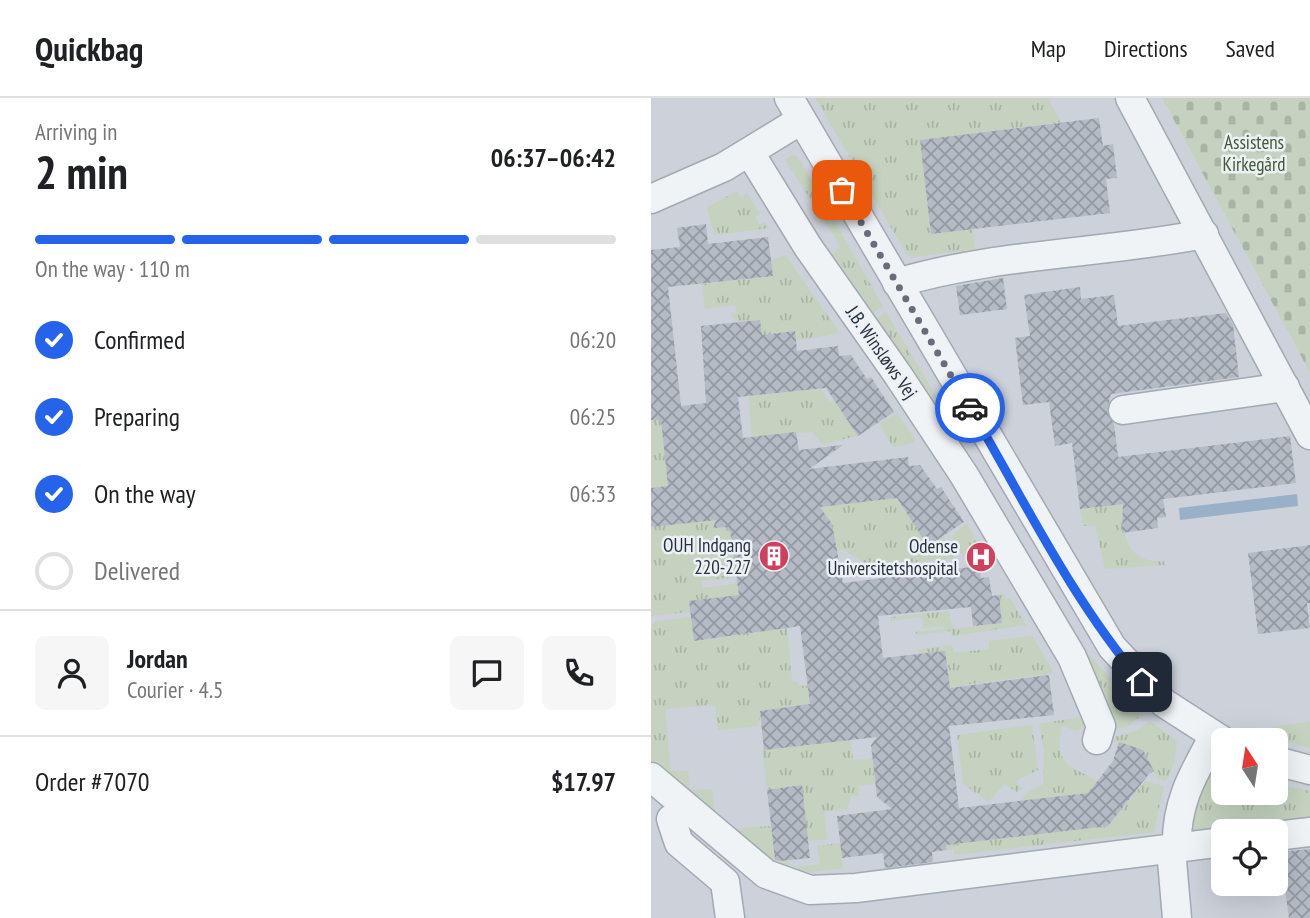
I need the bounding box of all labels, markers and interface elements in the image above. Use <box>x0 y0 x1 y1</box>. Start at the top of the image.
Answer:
text: Quickbag <box>35 27 143 70</box>
text: Map <box>1031 33 1066 64</box>
text: Directions <box>1104 33 1188 64</box>
text: Saved <box>1226 33 1275 64</box>
text: Arriving in <box>35 117 117 146</box>
park label: Assistens Kirkegård <box>1223 130 1285 176</box>
text: 06:37–06:42 <box>491 141 616 174</box>
text: 2 min <box>35 142 128 202</box>
pin <box>812 160 872 220</box>
icon: bag <box>823 171 861 209</box>
text: On the way · 110 m <box>35 254 190 283</box>
street label: J.B. Winsløws Vej <box>841 300 923 403</box>
icon: check <box>35 321 73 359</box>
text: Confirmed <box>94 323 185 356</box>
text: 06:20 <box>570 325 616 354</box>
courier <box>935 373 1005 443</box>
icon: car <box>951 389 989 427</box>
icon: check <box>35 398 73 436</box>
text: Preparing <box>94 400 180 433</box>
text: 06:25 <box>570 402 616 431</box>
icon: check <box>35 475 73 513</box>
text: On the way <box>94 477 196 510</box>
text: 06:33 <box>570 479 616 508</box>
place label: OUH Indgang 220-227 <box>663 533 751 579</box>
place label: Odense Universitetshospital <box>827 534 959 580</box>
building icon: OUH Indgang 220-227 <box>757 539 791 573</box>
hospital icon: Odense Universitetshospital <box>964 540 998 574</box>
text: Delivered <box>94 554 180 587</box>
button: person <box>35 636 109 710</box>
button: chat <box>450 636 524 710</box>
button: phone <box>542 636 616 710</box>
text: Jordan <box>127 642 188 675</box>
pin <box>1112 652 1172 712</box>
icon: home <box>1123 663 1161 701</box>
text: Courier · 4.5 <box>127 675 223 704</box>
north arrow <box>1211 728 1288 805</box>
map controls <box>1211 728 1288 896</box>
text: Order #7070 <box>35 765 150 798</box>
text: $17.97 <box>551 765 616 798</box>
button: locate <box>1211 819 1288 896</box>

